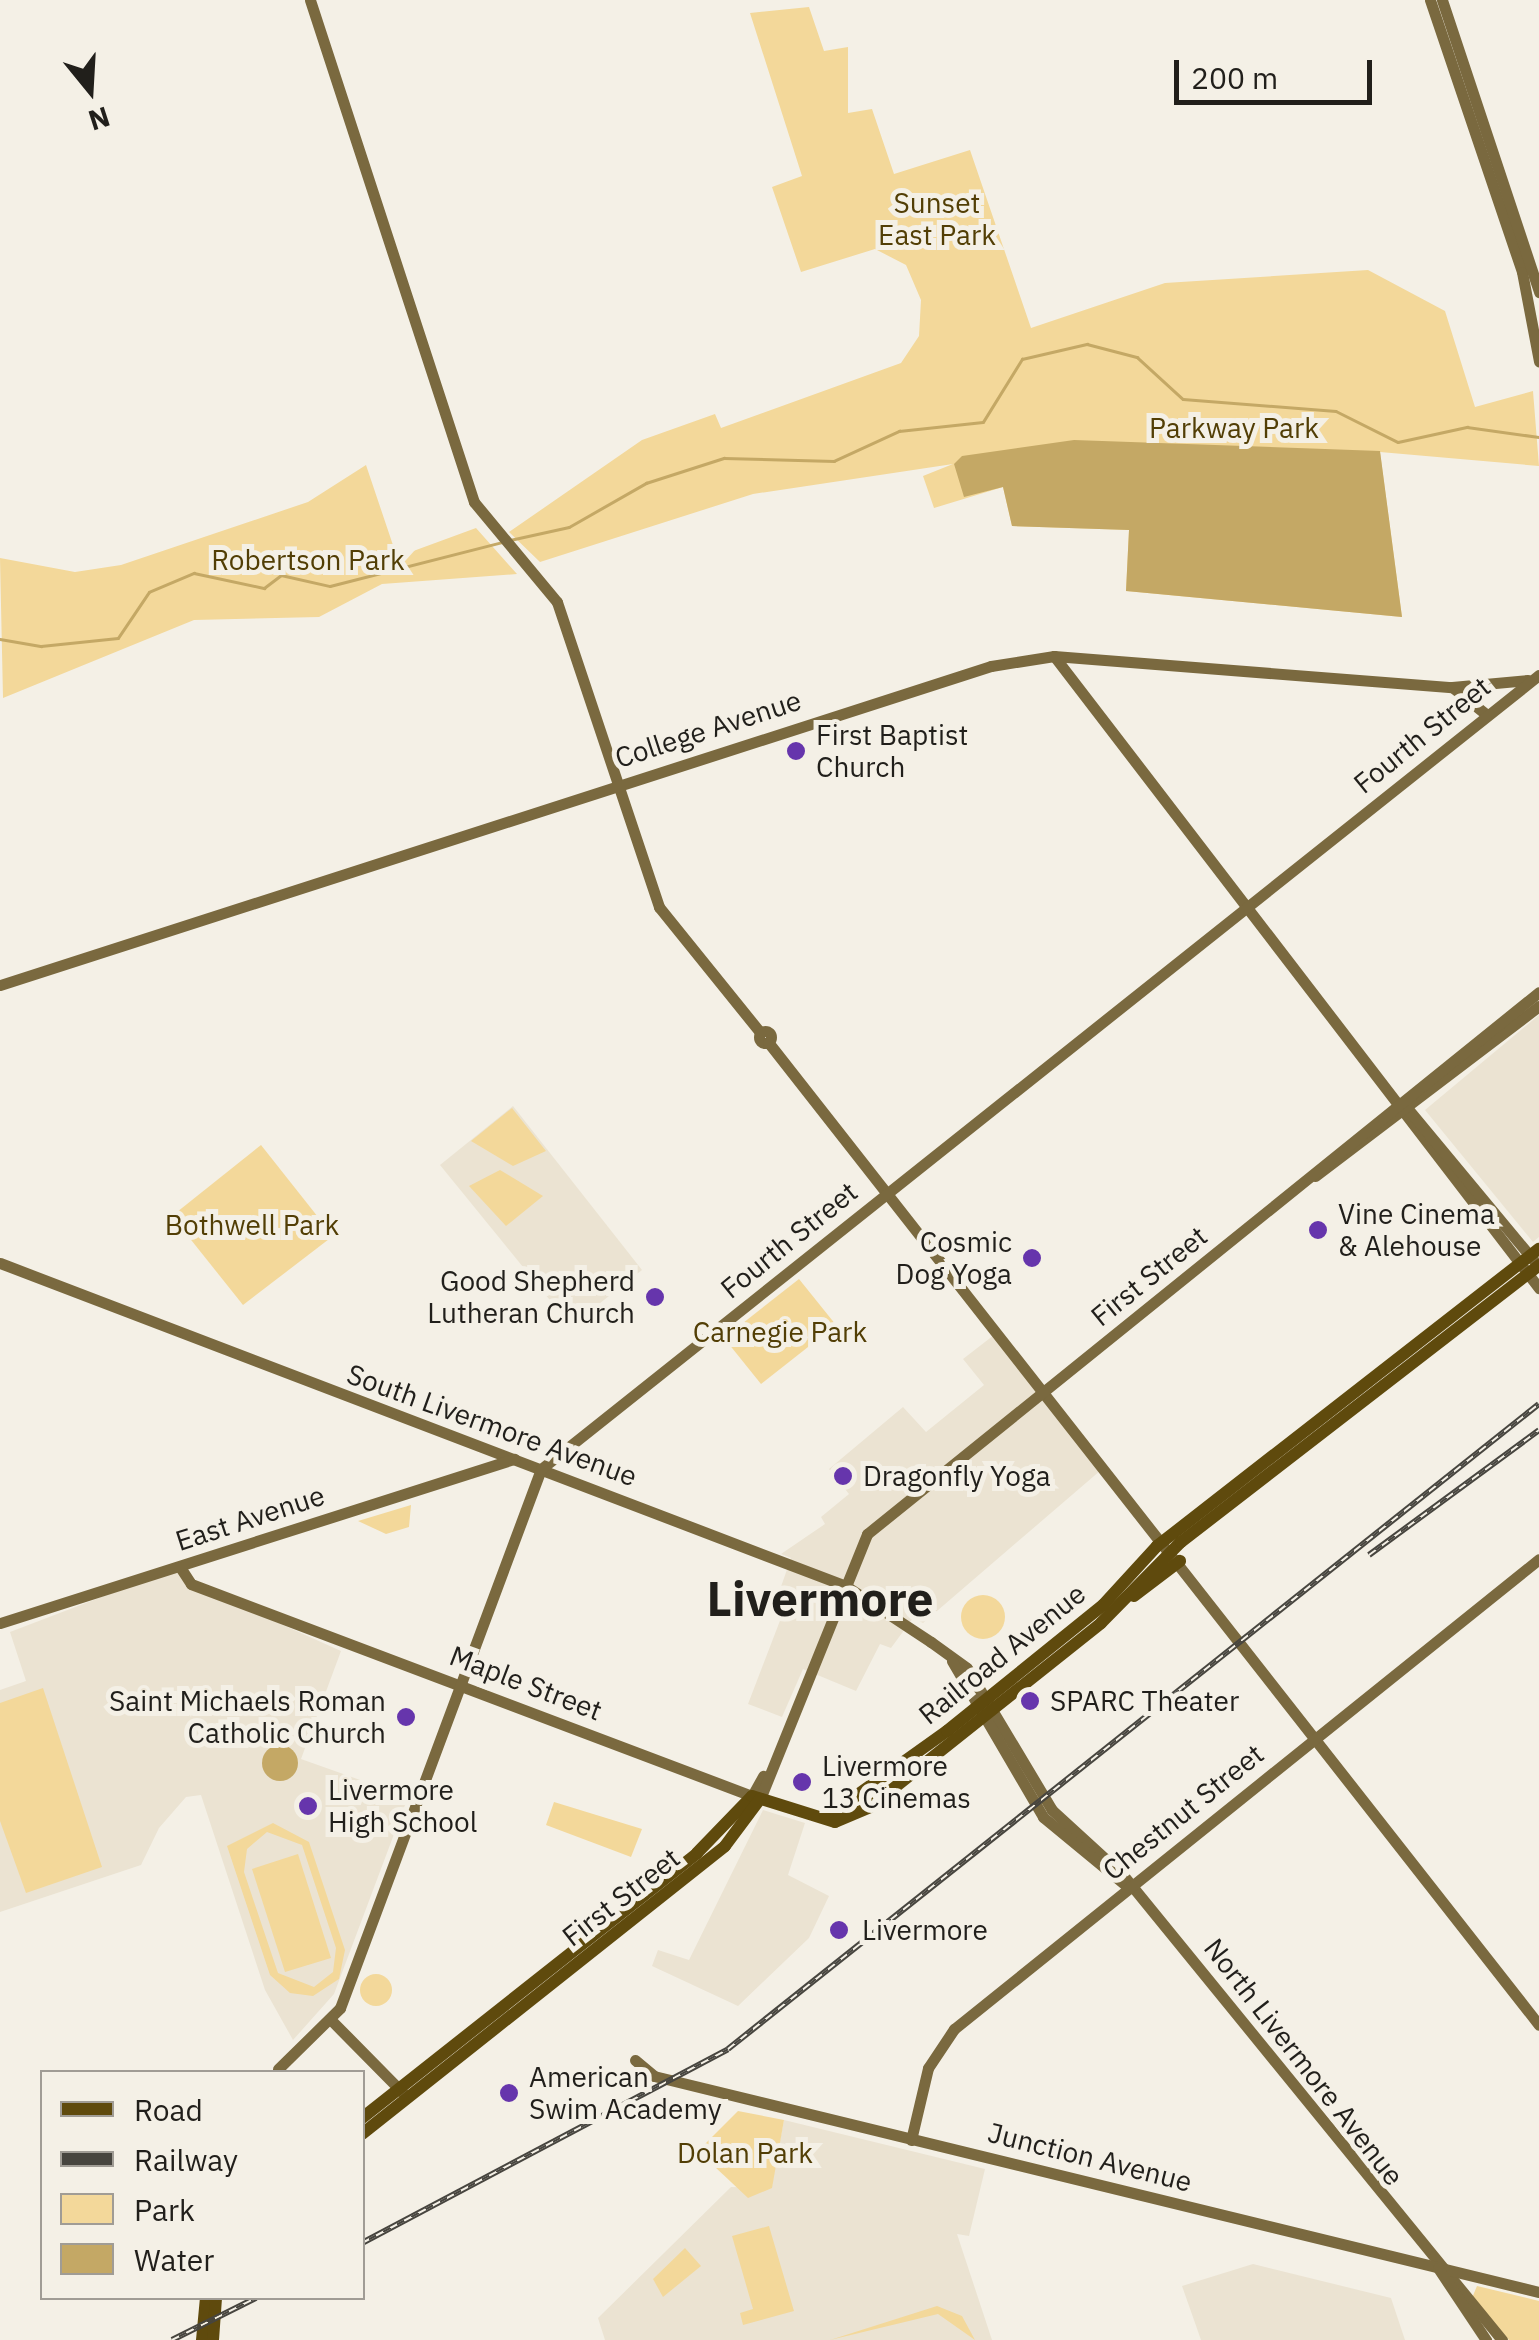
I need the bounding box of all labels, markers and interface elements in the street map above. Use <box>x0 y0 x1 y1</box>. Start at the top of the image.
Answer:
north arrow <box>40 40 140 140</box>
scale bar <box>1179 40 1376 102</box>
text: 200 m <box>1191 58 1278 97</box>
text: N <box>84 98 115 140</box>
park label: Sunset East Park <box>878 186 996 252</box>
park label: Parkway Park <box>1149 411 1319 445</box>
park label: Robertson Park <box>211 543 405 577</box>
street label: Fourth Street <box>1347 670 1497 800</box>
street label: College Avenue <box>611 683 805 775</box>
place label: First Baptist Church <box>816 718 968 784</box>
marker: First Baptist Church <box>785 740 807 762</box>
street label: Fourth Street <box>714 1175 864 1305</box>
place label: Vine Cinema & Alehouse <box>1338 1197 1495 1263</box>
park label: Bothwell Park <box>165 1208 339 1242</box>
street label: First Street <box>1084 1219 1214 1333</box>
marker: Vine Cinema & Alehouse <box>1307 1219 1329 1241</box>
place label: Cosmic Dog Yoga <box>896 1225 1012 1291</box>
marker: Cosmic Dog Yoga <box>1021 1247 1043 1269</box>
place label: Good Shepherd Lutheran Church <box>427 1264 635 1330</box>
marker: Good Shepherd Lutheran Church <box>644 1286 666 1308</box>
park label: Carnegie Park <box>693 1315 867 1349</box>
street label: South Livermore Avenue <box>342 1357 642 1493</box>
place label: Dragonfly Yoga <box>863 1459 1051 1493</box>
marker: Dragonfly Yoga <box>832 1465 854 1487</box>
street label: East Avenue <box>171 1478 329 1558</box>
district label: Livermore <box>706 1570 934 1628</box>
street label: Railroad Avenue <box>912 1577 1092 1731</box>
street label: Maple Street <box>445 1639 607 1727</box>
place label: Saint Michaels Roman Catholic Church <box>109 1684 386 1750</box>
place label: SPARC Theater <box>1050 1684 1239 1718</box>
marker: SPARC Theater <box>1019 1690 1041 1712</box>
marker: Saint Michaels Roman Catholic Church <box>395 1706 417 1728</box>
street label: Chestnut Street <box>1096 1737 1270 1887</box>
place label: Livermore 13 Cinemas <box>822 1749 971 1815</box>
marker: Livermore 13 Cinemas <box>791 1771 813 1793</box>
place label: Livermore High School <box>328 1773 477 1839</box>
marker: Livermore High School <box>297 1795 319 1817</box>
street label: First Street <box>556 1841 686 1953</box>
place label: Livermore <box>862 1913 988 1947</box>
marker: Livermore <box>826 1917 852 1943</box>
street label: North Livermore Avenue <box>1197 1932 1411 2192</box>
place label: American Swim Academy <box>529 2060 722 2126</box>
legend <box>40 2070 365 2300</box>
marker: American Swim Academy <box>498 2082 520 2104</box>
text: Road <box>134 2090 203 2129</box>
street label: Junction Avenue <box>985 2115 1195 2199</box>
park label: Dolan Park <box>677 2136 813 2170</box>
text: Railway <box>134 2140 238 2179</box>
text: Park <box>134 2190 195 2229</box>
text: Water <box>134 2240 214 2279</box>

